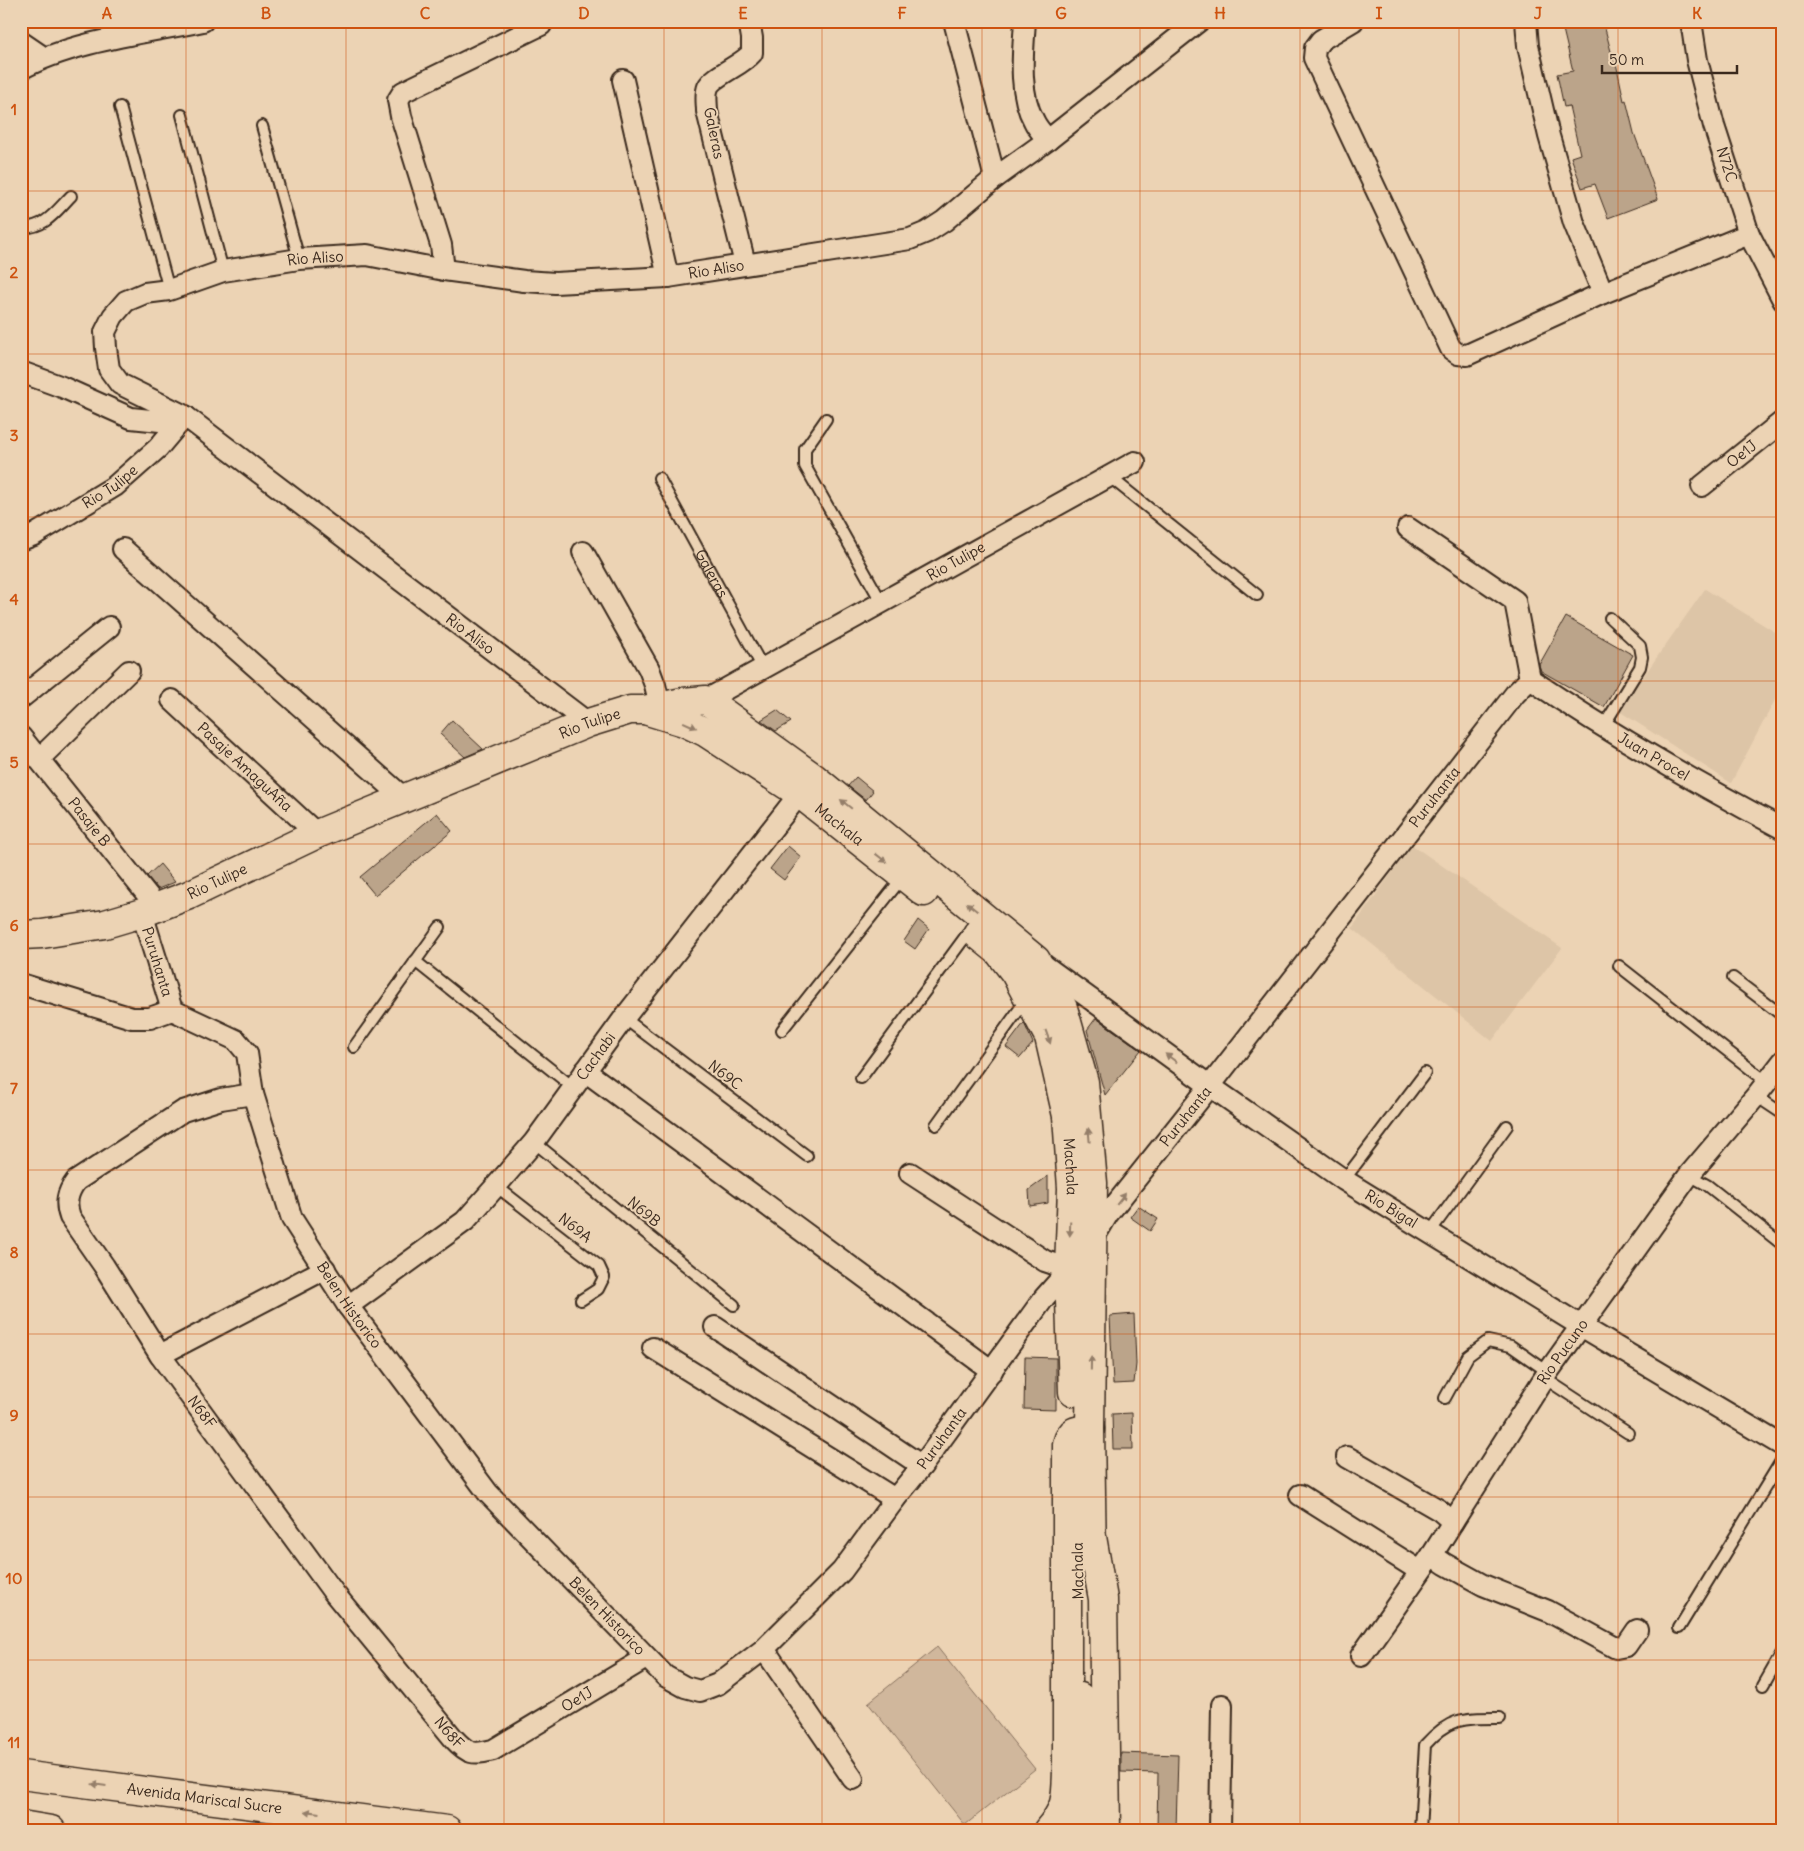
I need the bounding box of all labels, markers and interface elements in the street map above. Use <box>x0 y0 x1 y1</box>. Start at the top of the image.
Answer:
text: A <box>102 3 112 23</box>
text: B <box>261 3 272 23</box>
text: C <box>420 3 431 23</box>
text: D <box>578 3 590 23</box>
text: E <box>738 3 748 23</box>
text: F <box>897 3 907 23</box>
text: G <box>1055 3 1067 23</box>
text: H <box>1214 3 1226 23</box>
text: I <box>1376 3 1383 23</box>
text: J <box>1534 3 1543 23</box>
text: K <box>1692 3 1702 23</box>
scale bar <box>1602 42 1736 74</box>
text: 50 m <box>1609 50 1644 69</box>
text: 1 <box>11 99 17 119</box>
street label: Galeras <box>700 105 729 161</box>
street label: N72C <box>1712 144 1742 184</box>
street label: Rio Aliso <box>286 246 344 270</box>
street label: Rio Aliso <box>687 255 746 283</box>
text: 2 <box>10 262 19 282</box>
text: 3 <box>9 425 19 445</box>
street label: Oe1J <box>1722 436 1761 472</box>
street label: Rio Tulipe <box>79 460 141 513</box>
street label: Rio Tulipe <box>923 537 988 585</box>
street label: Galeras <box>691 546 733 601</box>
text: 4 <box>9 589 19 609</box>
street label: Rio Aliso <box>442 609 499 658</box>
street label: Rio Tulipe <box>556 704 623 743</box>
street label: Pasaje AmaguAña <box>193 718 297 816</box>
one-way arrow <box>683 722 697 730</box>
street label: Juan Procel <box>1615 728 1693 785</box>
text: 5 <box>9 752 19 772</box>
street label: Puruhanta <box>1405 762 1464 831</box>
street label: Pasaje B <box>64 793 115 850</box>
one-way arrow <box>840 798 853 809</box>
street label: Machala <box>811 799 868 850</box>
one-way arrow <box>874 852 887 863</box>
street label: Rio Tulipe <box>184 859 250 903</box>
one-way arrow <box>965 901 978 912</box>
text: 6 <box>9 915 19 935</box>
street label: Puruhanta <box>138 924 177 999</box>
street label: Cachabi <box>572 1029 619 1084</box>
one-way arrow <box>1044 1030 1052 1045</box>
one-way arrow <box>1165 1052 1178 1063</box>
street label: N69C <box>705 1056 746 1094</box>
text: 7 <box>10 1078 18 1098</box>
street label: Puruhanta <box>1155 1082 1215 1150</box>
one-way arrow <box>1084 1126 1092 1142</box>
street label: Machala <box>1060 1137 1082 1196</box>
street label: Rio Bigal <box>1361 1185 1421 1232</box>
street label: N69B <box>624 1192 665 1231</box>
one-way arrow <box>1115 1193 1126 1206</box>
street label: N69A <box>555 1209 596 1247</box>
one-way arrow <box>1066 1221 1074 1237</box>
text: 8 <box>9 1242 19 1262</box>
street label: Belen Historico <box>313 1258 386 1352</box>
street label: Rio Pucuno <box>1532 1315 1592 1388</box>
one-way arrow <box>1087 1355 1095 1371</box>
street label: N68F <box>184 1392 221 1432</box>
street label: Puruhanta <box>913 1403 971 1473</box>
text: 9 <box>9 1405 19 1425</box>
street label: Machala <box>1067 1542 1087 1600</box>
text: 10 <box>6 1568 22 1588</box>
street label: Belen Historico <box>565 1573 650 1659</box>
street label: Oe1J <box>558 1682 596 1716</box>
street label: N68F <box>430 1712 469 1753</box>
text: 11 <box>8 1732 20 1752</box>
street label: Avenida Mariscal Sucre <box>126 1779 283 1818</box>
one-way arrow <box>90 1781 106 1789</box>
one-way arrow <box>304 1808 320 1816</box>

